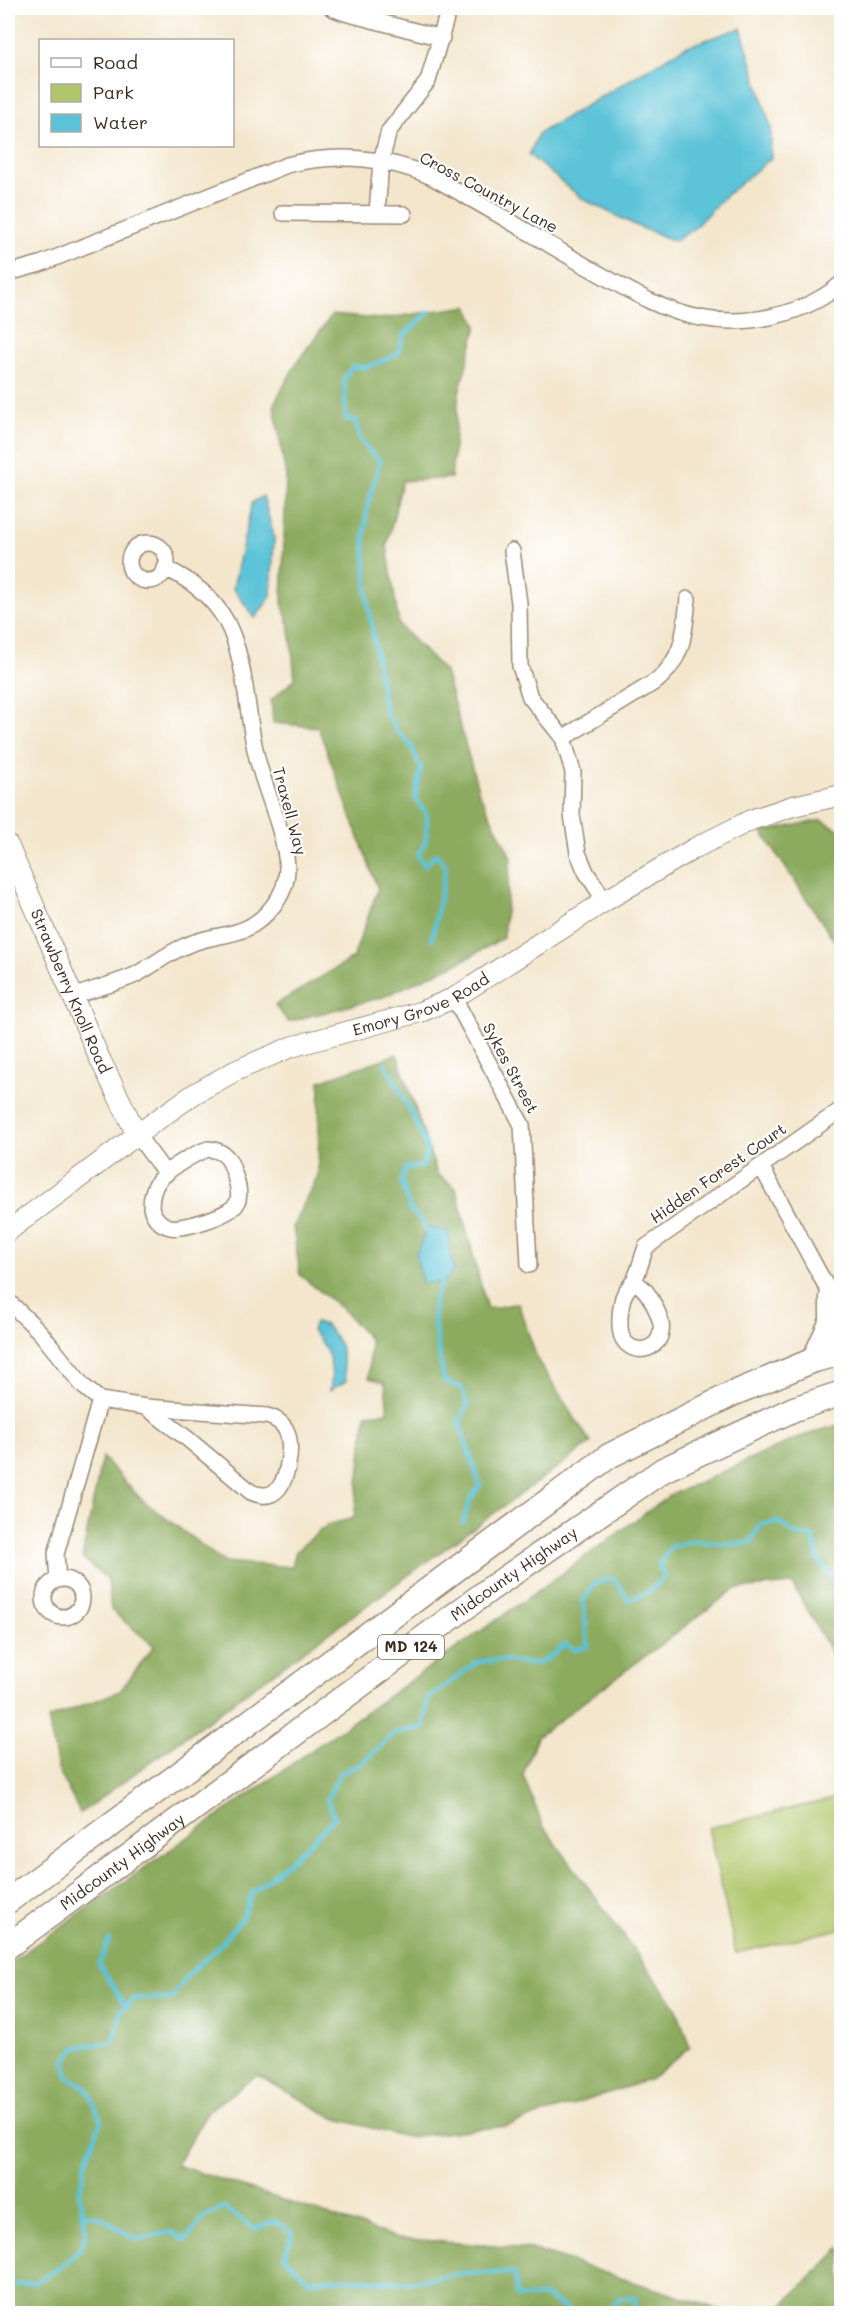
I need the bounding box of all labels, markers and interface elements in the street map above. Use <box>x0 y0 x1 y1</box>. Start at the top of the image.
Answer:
legend <box>39 39 234 147</box>
text: Road <box>93 50 138 74</box>
text: Park <box>93 80 134 104</box>
text: Water <box>93 110 148 134</box>
street label: Cross Country Lane <box>416 146 562 237</box>
street label: Traxell Way <box>269 764 312 857</box>
street label: Strawberry Knoll Road <box>27 905 116 1077</box>
street label: Emory Grove Road <box>350 967 493 1040</box>
street label: Sykes Street <box>479 1019 544 1117</box>
street label: Hidden Forest Court <box>646 1118 790 1228</box>
street label: Midcounty Highway <box>446 1521 581 1625</box>
road number: MD 124 <box>378 1635 444 1659</box>
street label: Midcounty Highway <box>55 1808 188 1914</box>

